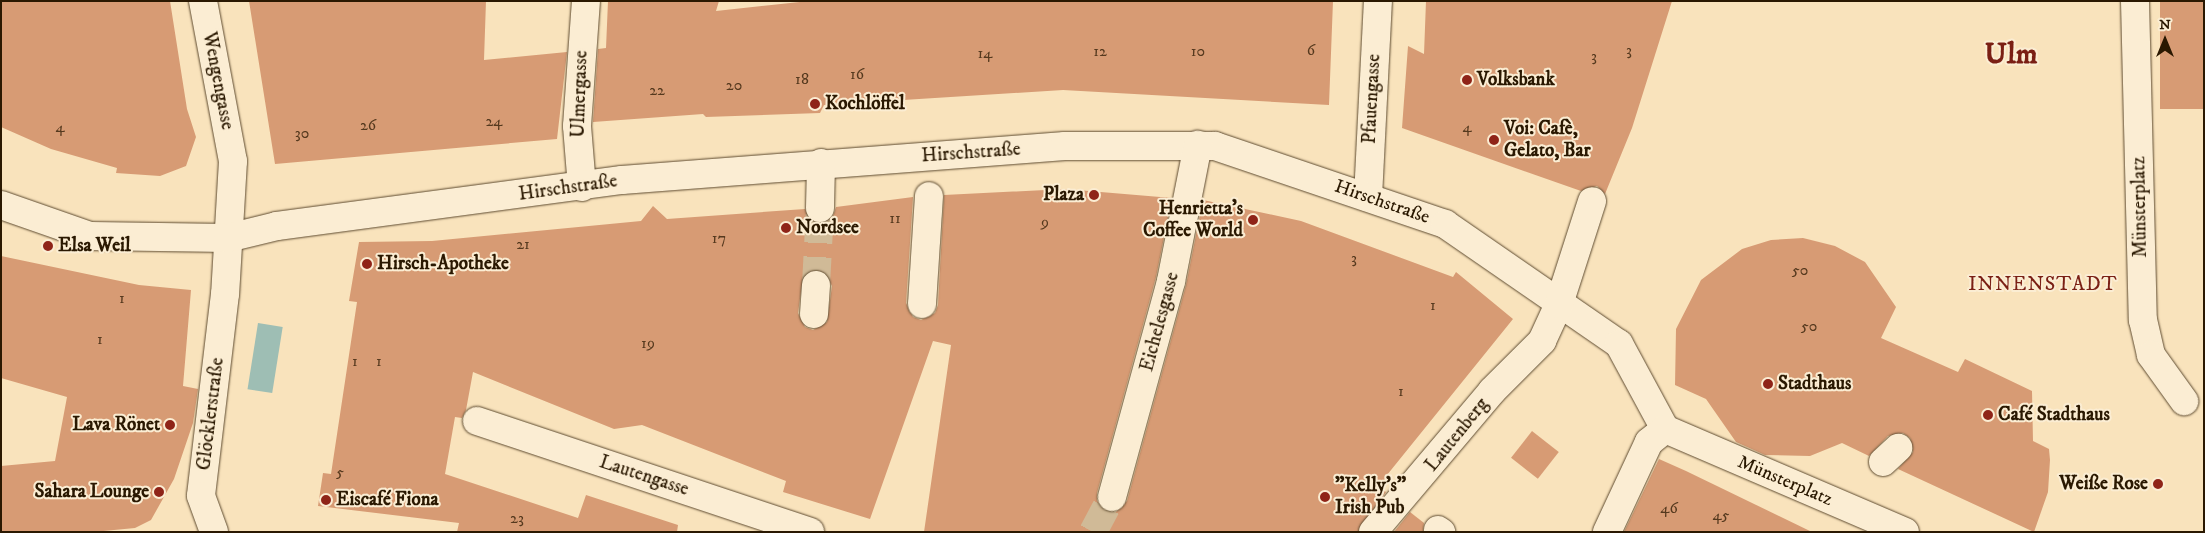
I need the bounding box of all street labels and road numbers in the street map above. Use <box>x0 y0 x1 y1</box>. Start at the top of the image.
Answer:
street label: Wengengasse <box>197 30 239 132</box>
street label: Ulmergasse <box>567 50 593 138</box>
street label: Pfauengasse <box>1358 53 1386 145</box>
street label: Hirschstraße <box>921 138 1021 168</box>
street label: Münsterplatz <box>2128 156 2152 258</box>
street label: Hirschstraße <box>517 170 619 206</box>
street label: Hirschstraße <box>1331 175 1433 229</box>
street label: Eichelesgasse <box>1136 270 1184 374</box>
street label: Glöcklerstraße <box>193 356 229 472</box>
street label: Lautenberg <box>1420 394 1494 476</box>
street label: Lautengasse <box>596 451 692 501</box>
street label: Münsterplatz <box>1734 451 1836 511</box>

